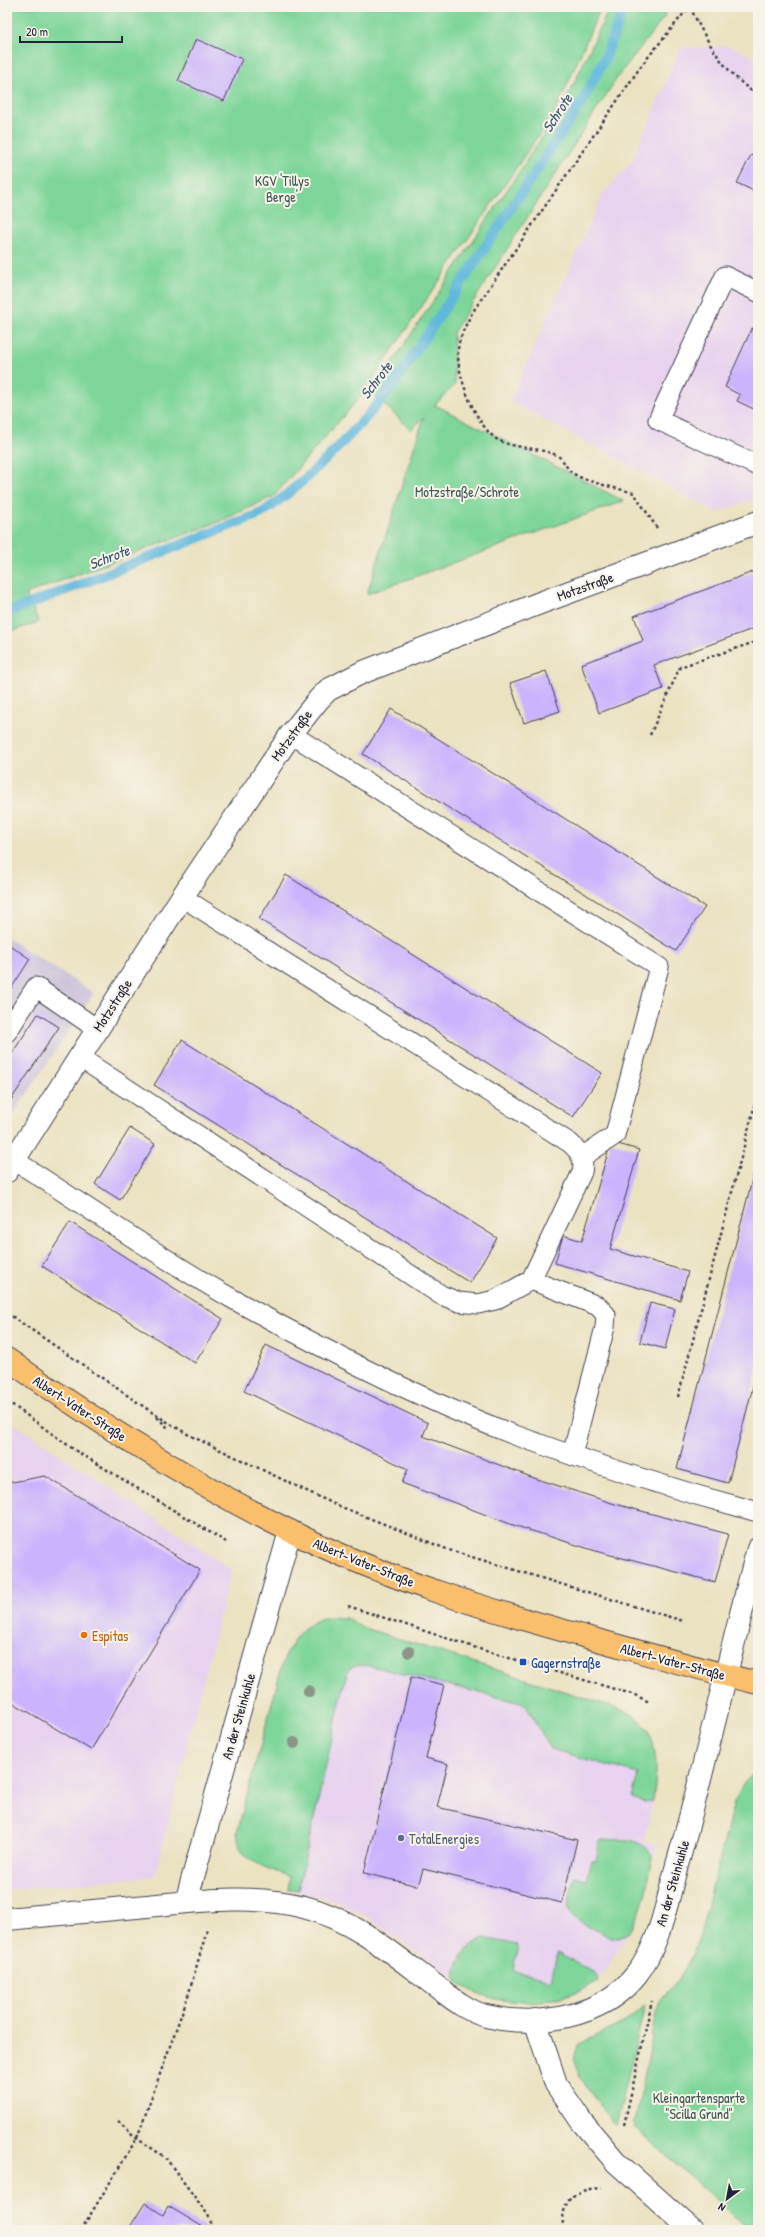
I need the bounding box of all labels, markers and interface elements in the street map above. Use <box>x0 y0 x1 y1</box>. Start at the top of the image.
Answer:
scale bar <box>20 18 122 44</box>
text: 20 m <box>26 23 48 40</box>
water label: Schrote <box>537 89 578 136</box>
park label: KGV 'Tillys Berge' <box>255 171 309 207</box>
water label: Schrote <box>355 356 398 403</box>
park label: Motzstraße/Schrote <box>415 482 519 502</box>
water label: Schrote <box>86 539 133 574</box>
street label: Motzstraße <box>554 567 617 606</box>
street label: Motzstraße <box>266 705 317 765</box>
street label: Motzstraße <box>88 975 137 1035</box>
street label: Albert-Vater-Straße <box>29 1371 131 1446</box>
street label: Albert-Vater-Straße <box>310 1533 418 1592</box>
place label: Espitas <box>92 1626 128 1646</box>
marker: Espitas <box>79 1630 89 1640</box>
street label: Albert-Vater-Straße <box>618 1638 728 1685</box>
place label: Gagernstraße <box>531 1653 601 1673</box>
marker: Gagernstraße <box>518 1657 528 1667</box>
street label: An der Steinkuhle <box>217 1670 259 1761</box>
place label: TotalEnergies <box>409 1829 479 1849</box>
marker: TotalEnergies <box>396 1833 406 1843</box>
street label: An der Steinkuhle <box>651 1837 693 1928</box>
park label: Kleingartensparte "Scilla Grund" <box>653 2088 746 2123</box>
north arrow <box>707 2179 747 2219</box>
text: N <box>715 2200 728 2215</box>

